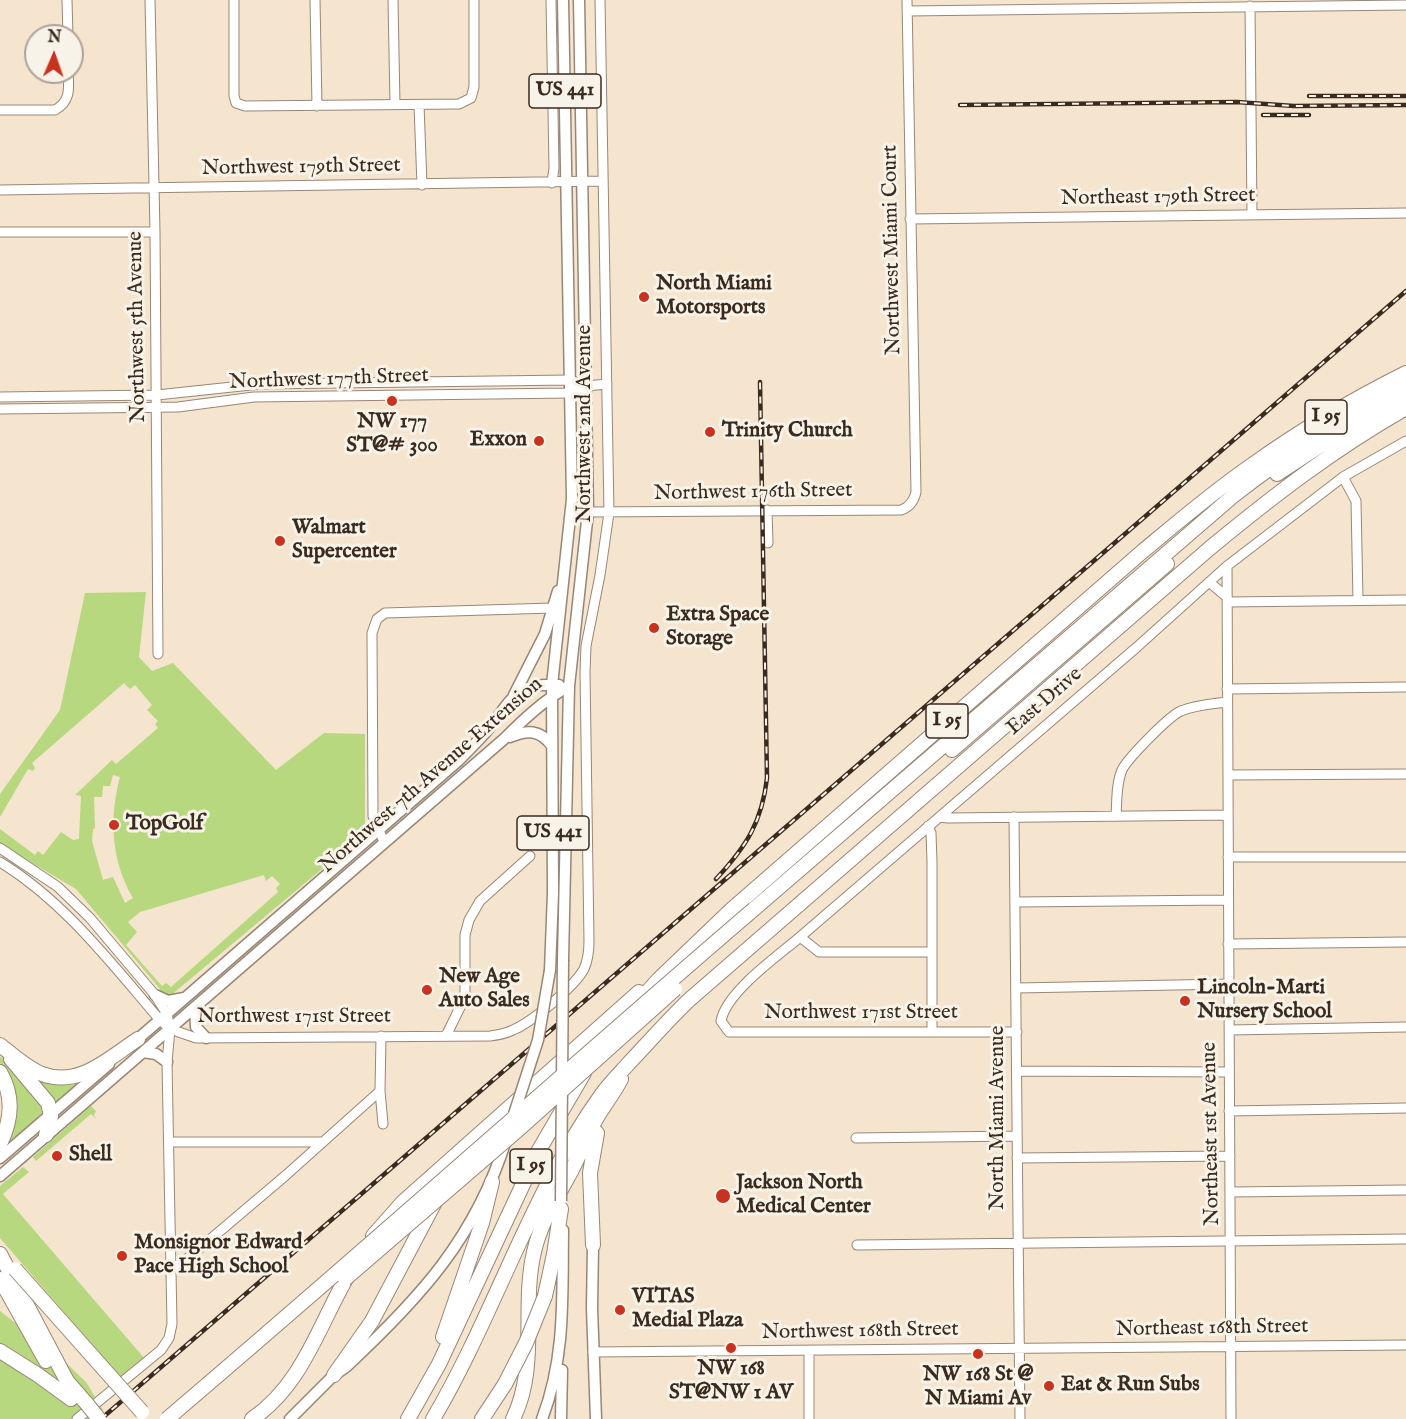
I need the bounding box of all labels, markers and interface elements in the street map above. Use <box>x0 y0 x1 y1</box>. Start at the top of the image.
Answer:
north arrow <box>24 24 84 84</box>
text: N <box>47 28 62 48</box>
road number: US 441 <box>529 74 601 108</box>
street label: Northwest Miami Court <box>879 145 907 355</box>
street label: Northwest 179th Street <box>201 154 401 182</box>
street label: Northeast 179th Street <box>1060 184 1256 212</box>
street label: Northwest 5th Avenue <box>124 231 152 423</box>
place label: North Miami Motorsports <box>656 272 772 322</box>
marker: North Miami Motorsports <box>637 290 651 304</box>
street label: Northwest 2nd Avenue <box>573 325 599 523</box>
street label: Northwest 177th Street <box>229 364 429 396</box>
marker: NW 177 ST@# 300 <box>385 394 399 408</box>
road number: I 95 <box>1305 400 1347 434</box>
place label: NW 177 ST@# 300 <box>346 410 438 460</box>
place label: Trinity Church <box>722 419 853 445</box>
marker: Trinity Church <box>703 425 717 439</box>
place label: Exxon <box>470 428 527 454</box>
marker: Exxon <box>532 434 546 448</box>
street label: Northwest 176th Street <box>653 479 853 507</box>
place label: Walmart Supercenter <box>292 516 397 566</box>
marker: Walmart Supercenter <box>273 534 287 548</box>
place label: Extra Space Storage <box>666 603 769 653</box>
marker: Extra Space Storage <box>647 621 661 635</box>
street label: East Drive <box>1002 662 1088 742</box>
street label: Northwest 7th Avenue Extension <box>316 672 548 880</box>
road number: I 95 <box>926 704 968 738</box>
place label: TopGolf <box>126 812 203 838</box>
road number: US 441 <box>517 816 589 850</box>
marker: TopGolf <box>107 818 121 832</box>
place label: New Age Auto Sales <box>439 965 530 1015</box>
place label: Lincoln-Marti Nursery School <box>1197 976 1332 1026</box>
marker: New Age Auto Sales <box>420 983 434 997</box>
marker: Lincoln-Marti Nursery School <box>1178 994 1192 1008</box>
street label: Northwest 171st Street <box>764 1001 958 1027</box>
street label: Northwest 171st Street <box>197 1005 391 1031</box>
street label: North Miami Avenue <box>986 1026 1012 1210</box>
street label: Northeast 1st Avenue <box>1198 1042 1226 1226</box>
place label: Shell <box>69 1143 112 1169</box>
marker: Shell <box>50 1149 64 1163</box>
road number: I 95 <box>510 1149 552 1183</box>
place label: Jackson North Medical Center <box>736 1171 871 1221</box>
marker: Jackson North Medical Center <box>714 1187 732 1205</box>
place label: Monsignor Edward Pace High School <box>134 1231 302 1281</box>
marker: Monsignor Edward Pace High School <box>115 1249 129 1263</box>
place label: VITAS Medial Plaza <box>632 1285 743 1335</box>
marker: VITAS Medial Plaza <box>613 1303 627 1317</box>
street label: Northeast 168th Street <box>1115 1315 1309 1343</box>
street label: Northwest 168th Street <box>761 1318 959 1346</box>
marker: NW 168 ST@NW 1 AV <box>724 1341 738 1355</box>
marker: NW 168 St @ N Miami Av <box>971 1347 985 1361</box>
place label: NW 168 ST@NW 1 AV <box>669 1357 793 1407</box>
place label: NW 168 St @ N Miami Av <box>923 1363 1033 1413</box>
place label: Eat & Run Subs <box>1061 1373 1200 1399</box>
marker: Eat & Run Subs <box>1042 1379 1056 1393</box>

